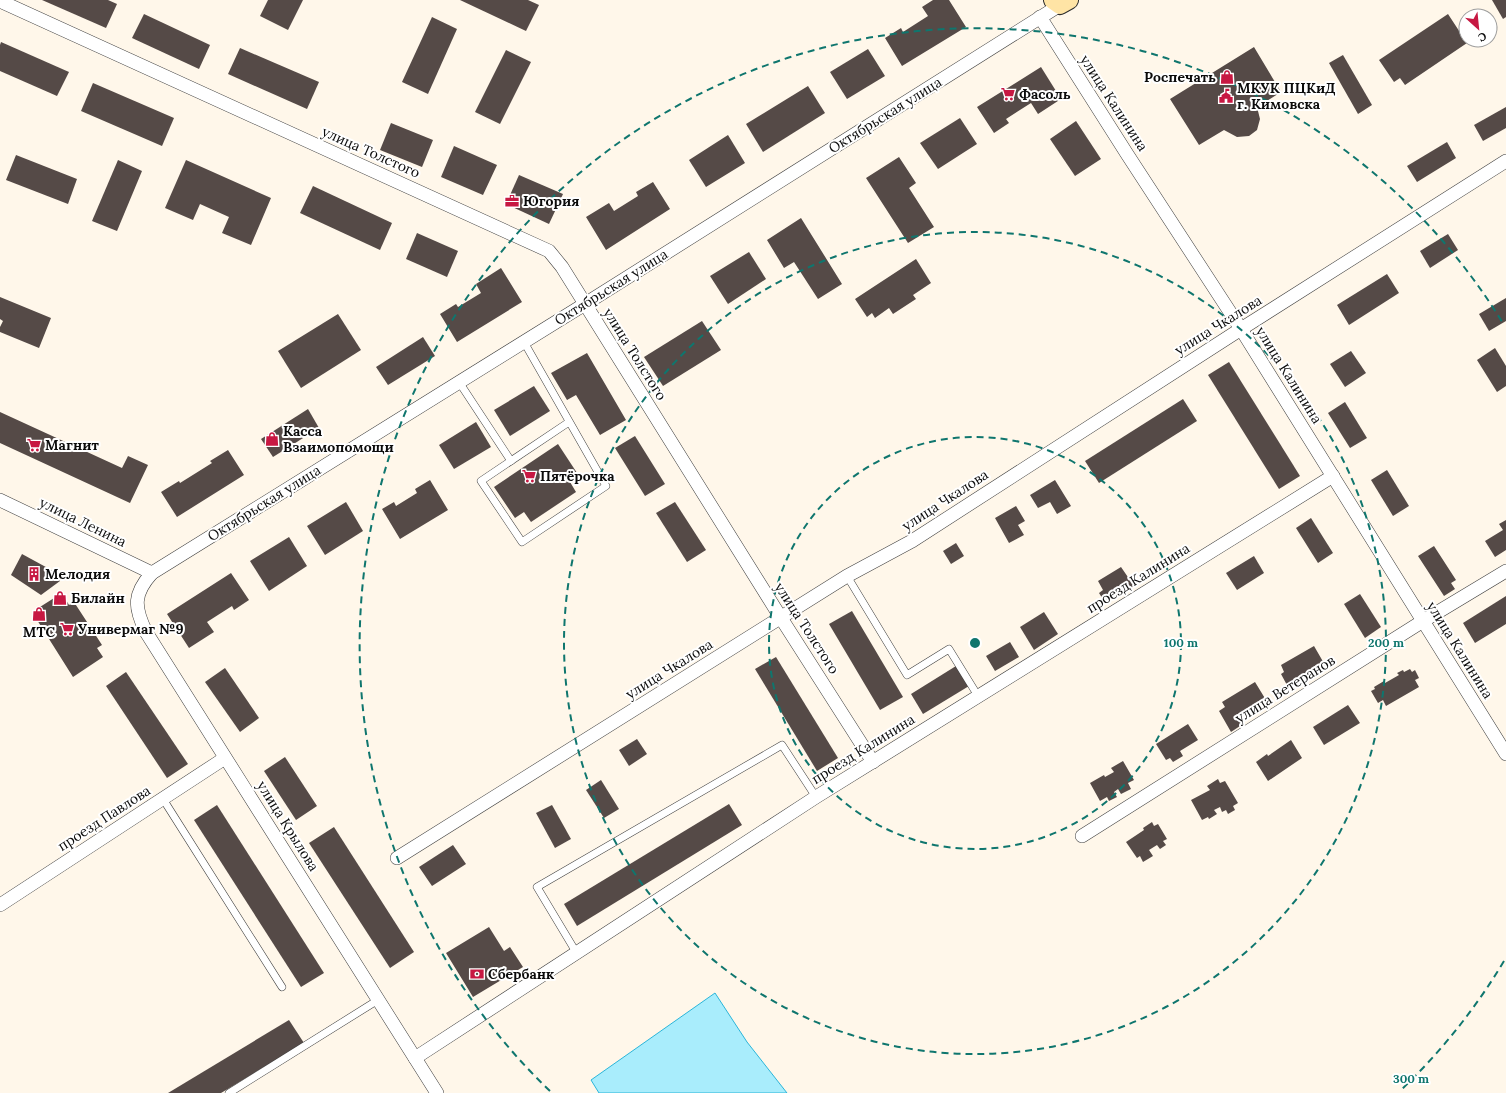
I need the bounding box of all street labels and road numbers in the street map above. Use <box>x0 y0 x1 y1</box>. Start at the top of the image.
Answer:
street label: улица Калинина <box>1076 51 1152 155</box>
street label: Октябрьская улица <box>825 73 945 157</box>
street label: улица Толстого <box>319 122 423 182</box>
street label: Октябрьская улица <box>551 245 671 329</box>
street label: улица Чкалова <box>1171 291 1265 359</box>
street label: улица Толстого <box>599 304 671 404</box>
street label: улица Калинина <box>1252 323 1326 427</box>
street label: Октябрьская улица <box>204 461 324 545</box>
street label: улица Чкалова <box>898 465 992 535</box>
street label: улица Ленина <box>37 493 129 551</box>
street label: проезд Калинина <box>1083 539 1193 617</box>
street label: улица Толстого <box>771 579 843 677</box>
street label: улица Калинина <box>1423 598 1497 702</box>
street label: улица Чкалова <box>622 635 716 703</box>
street label: улица Ветеранов <box>1232 651 1338 727</box>
street label: проезд Калинина <box>808 710 918 788</box>
street label: улица Крылова <box>253 777 323 875</box>
street label: проезд Павлова <box>54 781 154 855</box>

